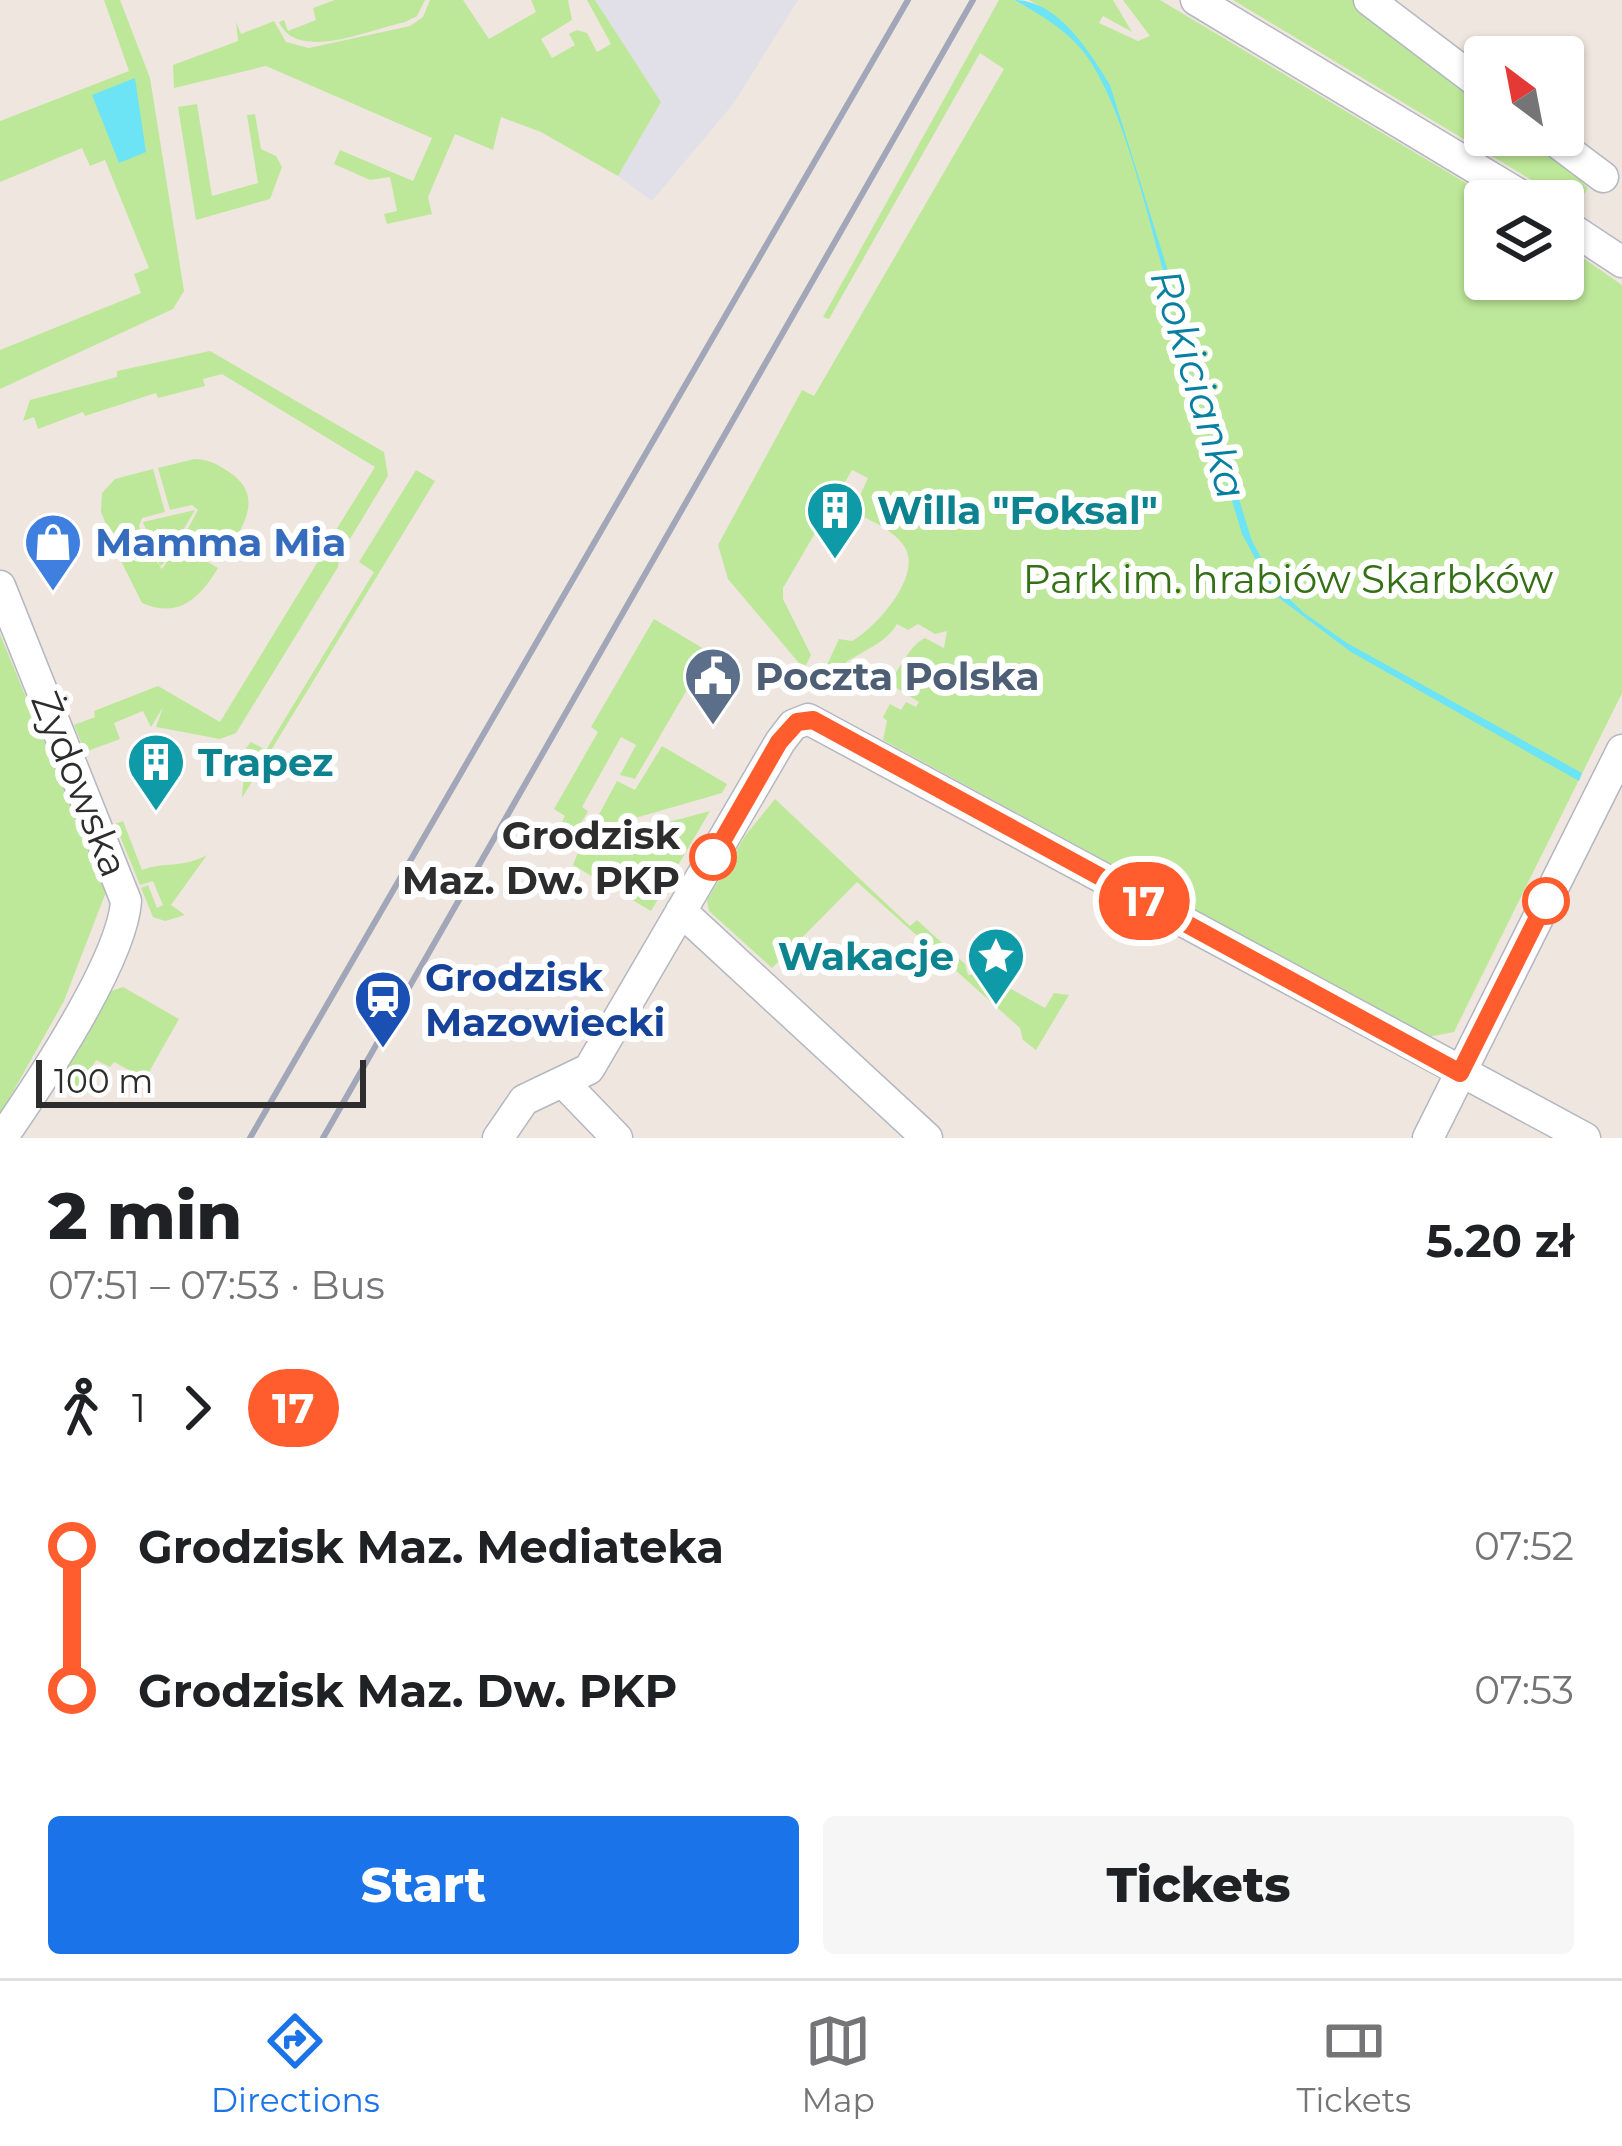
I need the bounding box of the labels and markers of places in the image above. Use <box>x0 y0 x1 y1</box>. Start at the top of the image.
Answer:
building icon: Willa "Foksal" <box>804 479 866 561</box>
place label: Willa "Foksal" <box>877 486 1158 534</box>
shop icon: Mamma Mia <box>22 511 84 593</box>
place label: Mamma Mia <box>95 518 346 566</box>
public building icon: Poczta Polska <box>682 645 744 727</box>
place label: Poczta Polska <box>755 652 1040 700</box>
building icon: Trapez <box>125 731 187 813</box>
place label: Trapez <box>198 738 334 786</box>
place label: Grodzisk Maz. Dw. PKP <box>402 811 680 904</box>
marker: Grodzisk Maz. Dw. PKP <box>691 835 735 879</box>
unlabelled marker <box>1524 879 1568 923</box>
place icon: Wakacje <box>965 925 1027 1007</box>
place label: Wakacje <box>778 932 954 980</box>
place label: Grodzisk Mazowiecki <box>425 953 665 1046</box>
station icon: Grodzisk Mazowiecki <box>352 968 414 1050</box>

